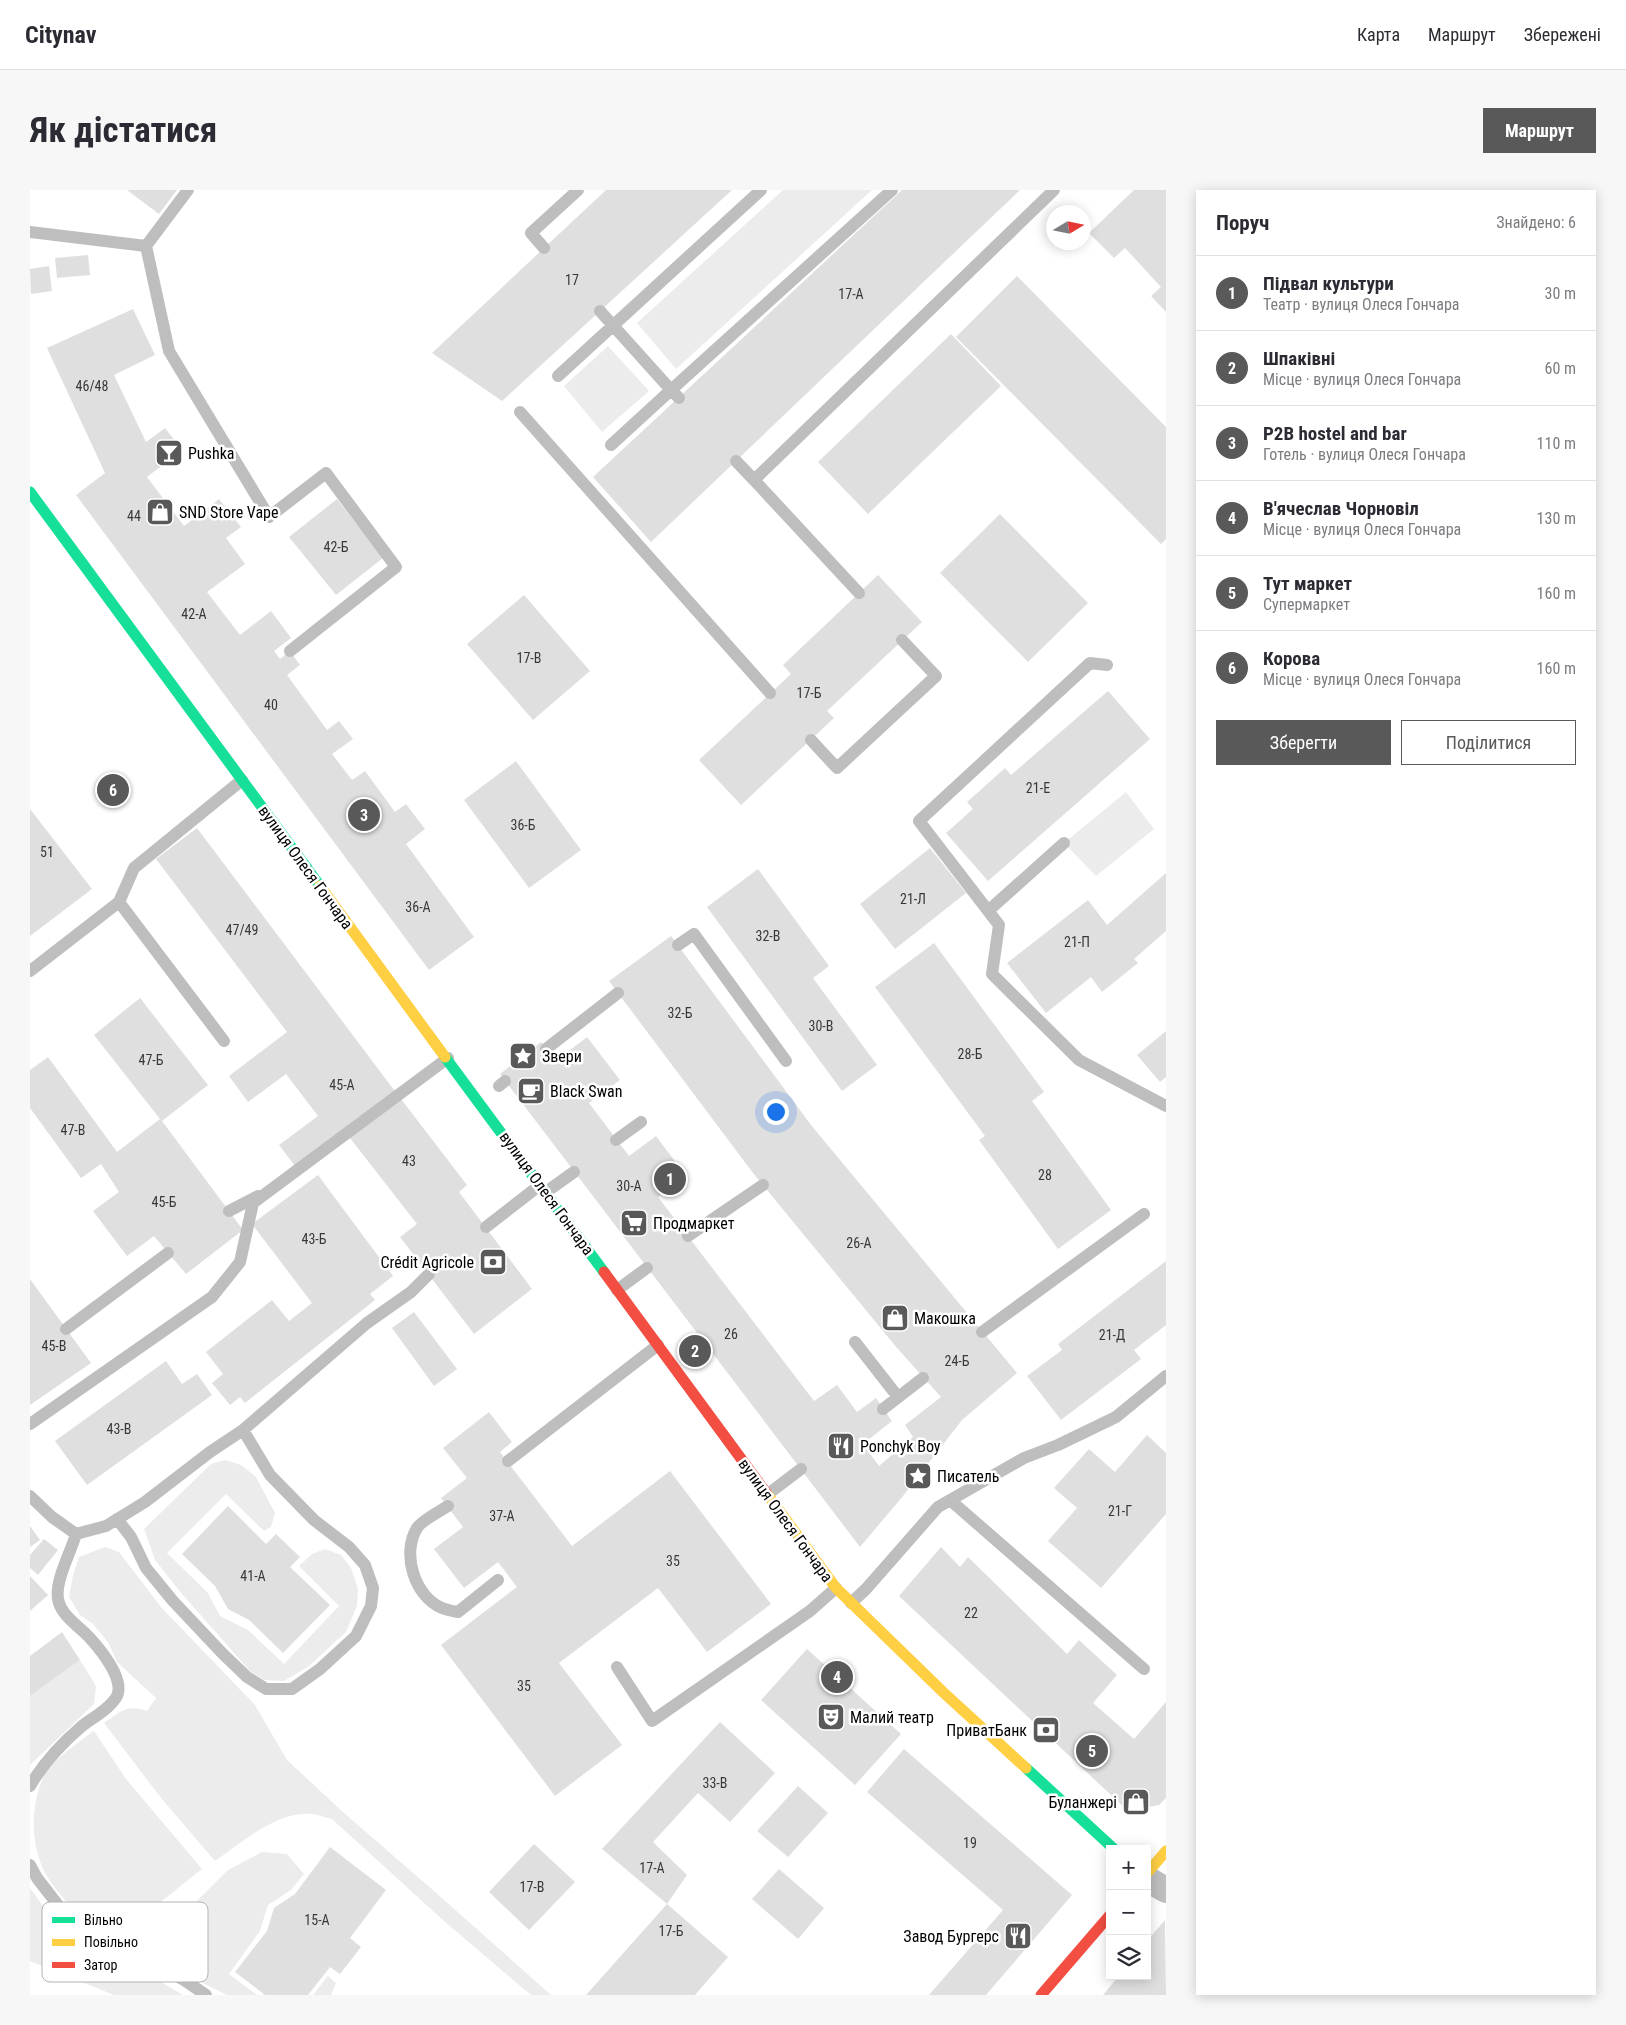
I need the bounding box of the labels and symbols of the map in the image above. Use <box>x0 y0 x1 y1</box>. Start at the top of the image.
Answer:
north arrow <box>1046 205 1091 250</box>
house number: 17 <box>565 272 579 288</box>
house number: 17-А <box>838 286 864 302</box>
house number: 46/48 <box>76 378 109 394</box>
bar icon: Pushka <box>154 438 184 468</box>
place label: Pushka <box>188 444 235 463</box>
shop icon: SND Store Vape <box>145 497 175 527</box>
place label: SND Store Vape <box>179 503 278 522</box>
house number: 44 <box>127 508 141 524</box>
house number: 42-Б <box>324 539 349 555</box>
house number: 42-А <box>181 606 207 622</box>
house number: 17-В <box>517 650 541 666</box>
house number: 17-Б <box>797 685 822 701</box>
house number: 40 <box>264 697 278 713</box>
pin: 6 <box>97 771 129 809</box>
house number: 21-Е <box>1026 780 1050 796</box>
pin: 3 <box>348 796 380 834</box>
street label: вулиця Олеся Гончара <box>254 802 357 933</box>
house number: 36-Б <box>511 817 536 833</box>
house number: 51 <box>40 844 54 860</box>
house number: 21-Л <box>900 891 926 907</box>
house number: 36-А <box>405 899 431 915</box>
house number: 47/49 <box>226 922 258 938</box>
house number: 32-В <box>756 928 780 944</box>
house number: 21-П <box>1064 934 1090 950</box>
house number: 32-Б <box>668 1005 693 1021</box>
house number: 30-В <box>809 1018 833 1034</box>
place icon: Звери <box>508 1041 538 1071</box>
house number: 28-Б <box>958 1046 983 1062</box>
place label: Звери <box>542 1047 582 1066</box>
house number: 47-Б <box>139 1052 164 1068</box>
cafe icon: Black Swan <box>516 1076 546 1106</box>
house number: 45-А <box>329 1077 355 1093</box>
place label: Black Swan <box>550 1082 622 1101</box>
your location <box>763 1099 789 1125</box>
house number: 47-В <box>61 1122 85 1138</box>
street label: вулиця Олеся Гончара <box>495 1128 598 1259</box>
house number: 43 <box>402 1153 416 1169</box>
pin: 1 <box>654 1160 686 1198</box>
house number: 28 <box>1038 1167 1052 1183</box>
house number: 30-А <box>616 1178 642 1194</box>
house number: 45-Б <box>152 1194 177 1210</box>
supermarket icon: Продмаркет <box>619 1208 649 1238</box>
place label: Продмаркет <box>653 1214 735 1233</box>
house number: 43-Б <box>302 1231 327 1247</box>
house number: 26-А <box>846 1235 872 1251</box>
bank icon: Crédit Agricole <box>478 1247 508 1277</box>
place label: Crédit Agricole <box>380 1253 474 1272</box>
shop icon: Макошка <box>880 1303 910 1333</box>
place label: Макошка <box>914 1309 976 1328</box>
house number: 26 <box>724 1326 738 1342</box>
house number: 21-Д <box>1099 1327 1125 1343</box>
pin: 2 <box>679 1332 711 1370</box>
house number: 45-В <box>42 1338 66 1354</box>
house number: 24-Б <box>945 1353 970 1369</box>
house number: 43-В <box>107 1421 131 1437</box>
restaurant icon: Ponchyk Boy <box>826 1431 856 1461</box>
place label: Ponchyk Boy <box>860 1437 941 1456</box>
street label: вулиця Олеся Гончара <box>734 1455 837 1586</box>
place icon: Писатель <box>903 1461 933 1491</box>
place label: Писатель <box>937 1467 1000 1486</box>
house number: 21-Г <box>1108 1503 1132 1519</box>
house number: 37-А <box>489 1508 515 1524</box>
house number: 35 <box>666 1553 680 1569</box>
house number: 41-А <box>240 1568 266 1584</box>
house number: 22 <box>964 1605 978 1621</box>
pin: 4 <box>821 1658 853 1696</box>
house number: 35 <box>517 1678 531 1694</box>
theatre icon: Малий театр <box>816 1702 846 1732</box>
place label: Малий театр <box>850 1708 934 1727</box>
bank icon: ПриватБанк <box>1031 1715 1061 1745</box>
place label: ПриватБанк <box>946 1721 1027 1740</box>
pin: 5 <box>1076 1732 1108 1770</box>
house number: 33-В <box>703 1775 727 1791</box>
shop icon: Буланжері <box>1121 1787 1151 1817</box>
place label: Буланжері <box>1048 1793 1117 1812</box>
house number: 19 <box>963 1835 977 1851</box>
house number: 17-А <box>639 1860 665 1876</box>
house number: 17-В <box>520 1879 544 1895</box>
legend <box>42 1902 208 1982</box>
text: Вільно <box>84 1912 123 1928</box>
house number: 15-А <box>304 1912 330 1928</box>
restaurant icon: Завод Бургерс <box>1003 1921 1033 1951</box>
house number: 17-Б <box>659 1923 684 1939</box>
place label: Завод Бургерс <box>903 1927 999 1946</box>
text: Повільно <box>84 1934 138 1950</box>
text: Затор <box>84 1957 118 1973</box>

